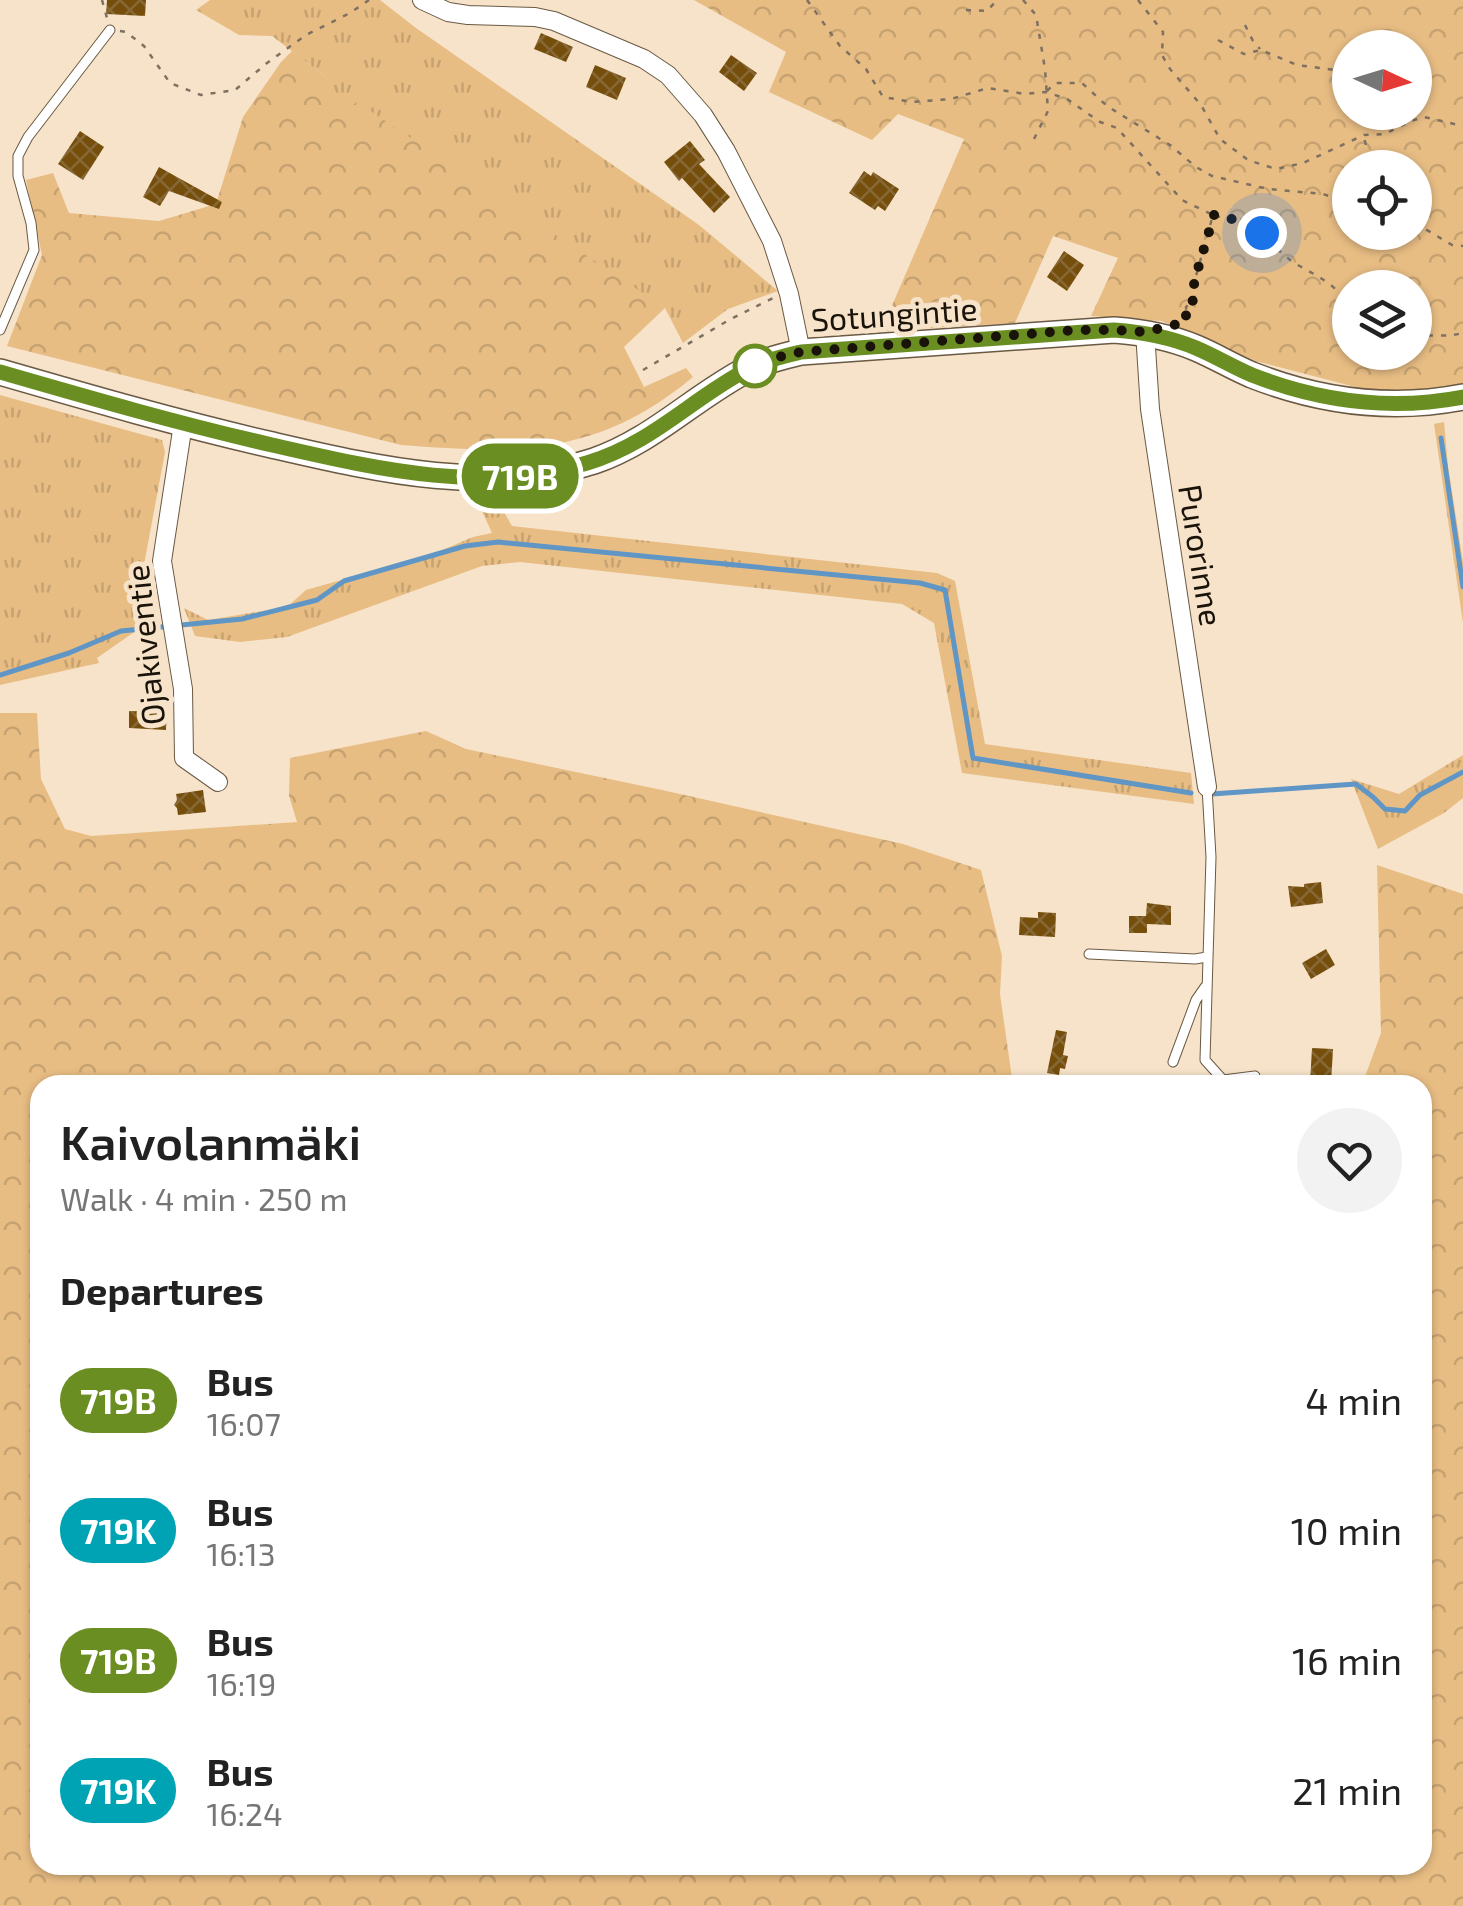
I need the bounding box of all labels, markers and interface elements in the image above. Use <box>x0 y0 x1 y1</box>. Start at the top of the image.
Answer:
north arrow <box>1332 30 1432 130</box>
map controls <box>1332 30 1432 370</box>
button: locate <box>1332 150 1432 250</box>
your location <box>1237 208 1287 258</box>
button: layers <box>1332 270 1432 370</box>
street label: Sotungintie <box>809 288 979 338</box>
unlabelled marker <box>734 345 776 387</box>
line badge: 719B <box>450 444 590 508</box>
text: 719B <box>482 455 558 497</box>
street label: Purorinne <box>1172 481 1232 629</box>
street label: Ojakiventie <box>117 563 172 727</box>
button: heart <box>1297 1108 1402 1213</box>
text: Kaivolanmäki <box>60 1112 361 1170</box>
text: Walk · 4 min · 250 m <box>60 1179 348 1217</box>
text: Departures <box>60 1267 264 1313</box>
text: Bus <box>207 1358 274 1404</box>
text: 4 min <box>1305 1377 1402 1423</box>
text: 719B <box>80 1379 157 1421</box>
text: 16:07 <box>207 1404 281 1442</box>
text: Bus <box>206 1488 274 1534</box>
text: 10 min <box>1291 1507 1402 1553</box>
text: 719K <box>80 1509 156 1551</box>
text: 16:13 <box>206 1534 276 1572</box>
text: Bus <box>207 1618 274 1664</box>
text: 16 min <box>1292 1637 1402 1683</box>
text: 719B <box>80 1639 157 1681</box>
text: 16:19 <box>207 1664 276 1702</box>
text: Bus <box>206 1748 274 1794</box>
text: 21 min <box>1292 1767 1402 1813</box>
text: 719K <box>80 1769 156 1811</box>
text: 16:24 <box>206 1794 283 1832</box>

